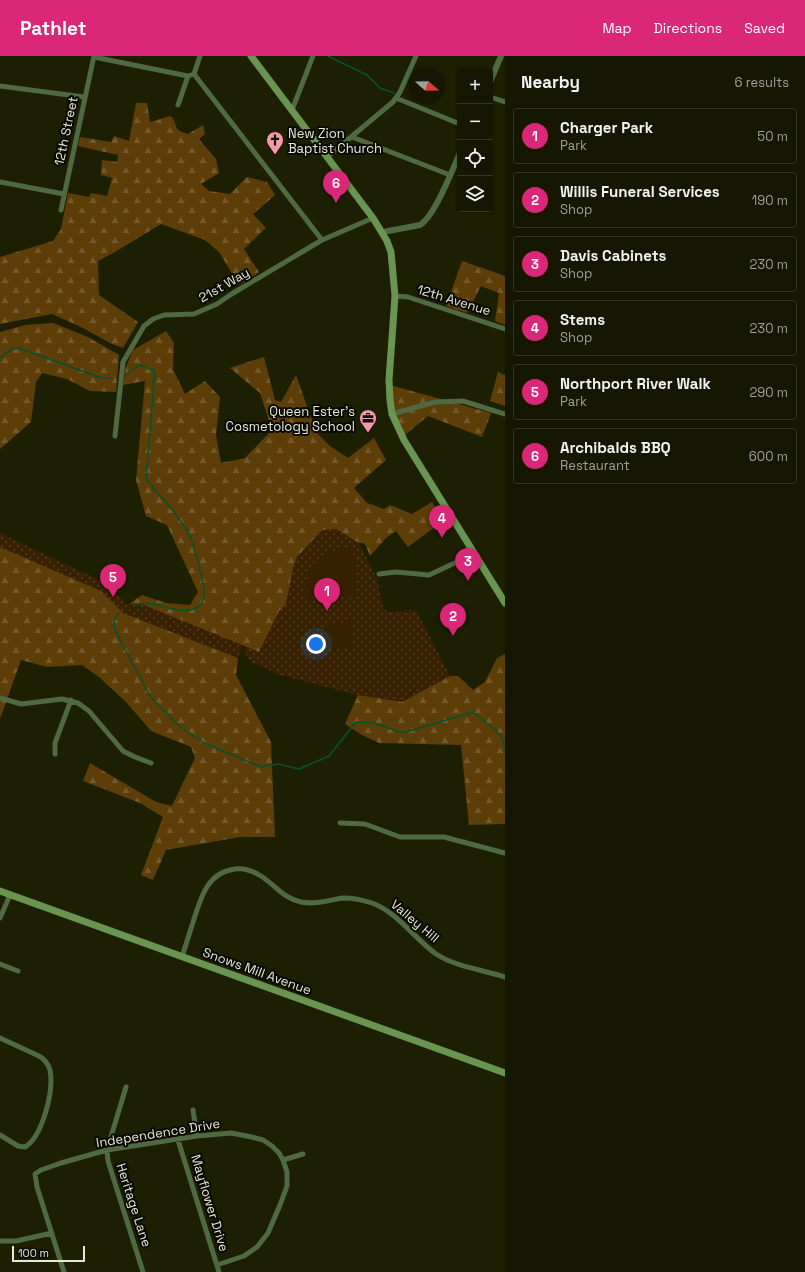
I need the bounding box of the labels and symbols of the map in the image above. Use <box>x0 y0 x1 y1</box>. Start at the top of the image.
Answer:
north arrow <box>409 68 445 104</box>
street label: 12th Street <box>50 95 82 167</box>
place label: New Zion Baptist Church <box>288 125 382 157</box>
church icon: New Zion Baptist Church <box>265 130 285 155</box>
pin: 6 <box>323 170 349 203</box>
street label: 21st Way <box>196 264 252 306</box>
street label: 12th Avenue <box>415 281 493 319</box>
place label: Queen Ester's Cosmetology School <box>226 403 355 435</box>
office icon: Queen Ester's Cosmetology School <box>358 408 378 433</box>
pin: 4 <box>429 505 455 538</box>
pin: 3 <box>455 548 481 581</box>
pin: 5 <box>100 564 126 597</box>
pin: 1 <box>314 578 340 611</box>
pin: 2 <box>440 603 466 636</box>
your location <box>306 634 326 654</box>
street label: Valley Hill <box>387 896 443 946</box>
street label: Snows Mill Avenue <box>200 943 314 999</box>
street label: Independence Drive <box>95 1115 221 1151</box>
street label: Mayflower Drive <box>187 1153 233 1253</box>
street label: Heritage Lane <box>112 1161 156 1249</box>
scale bar <box>12 1244 85 1263</box>

